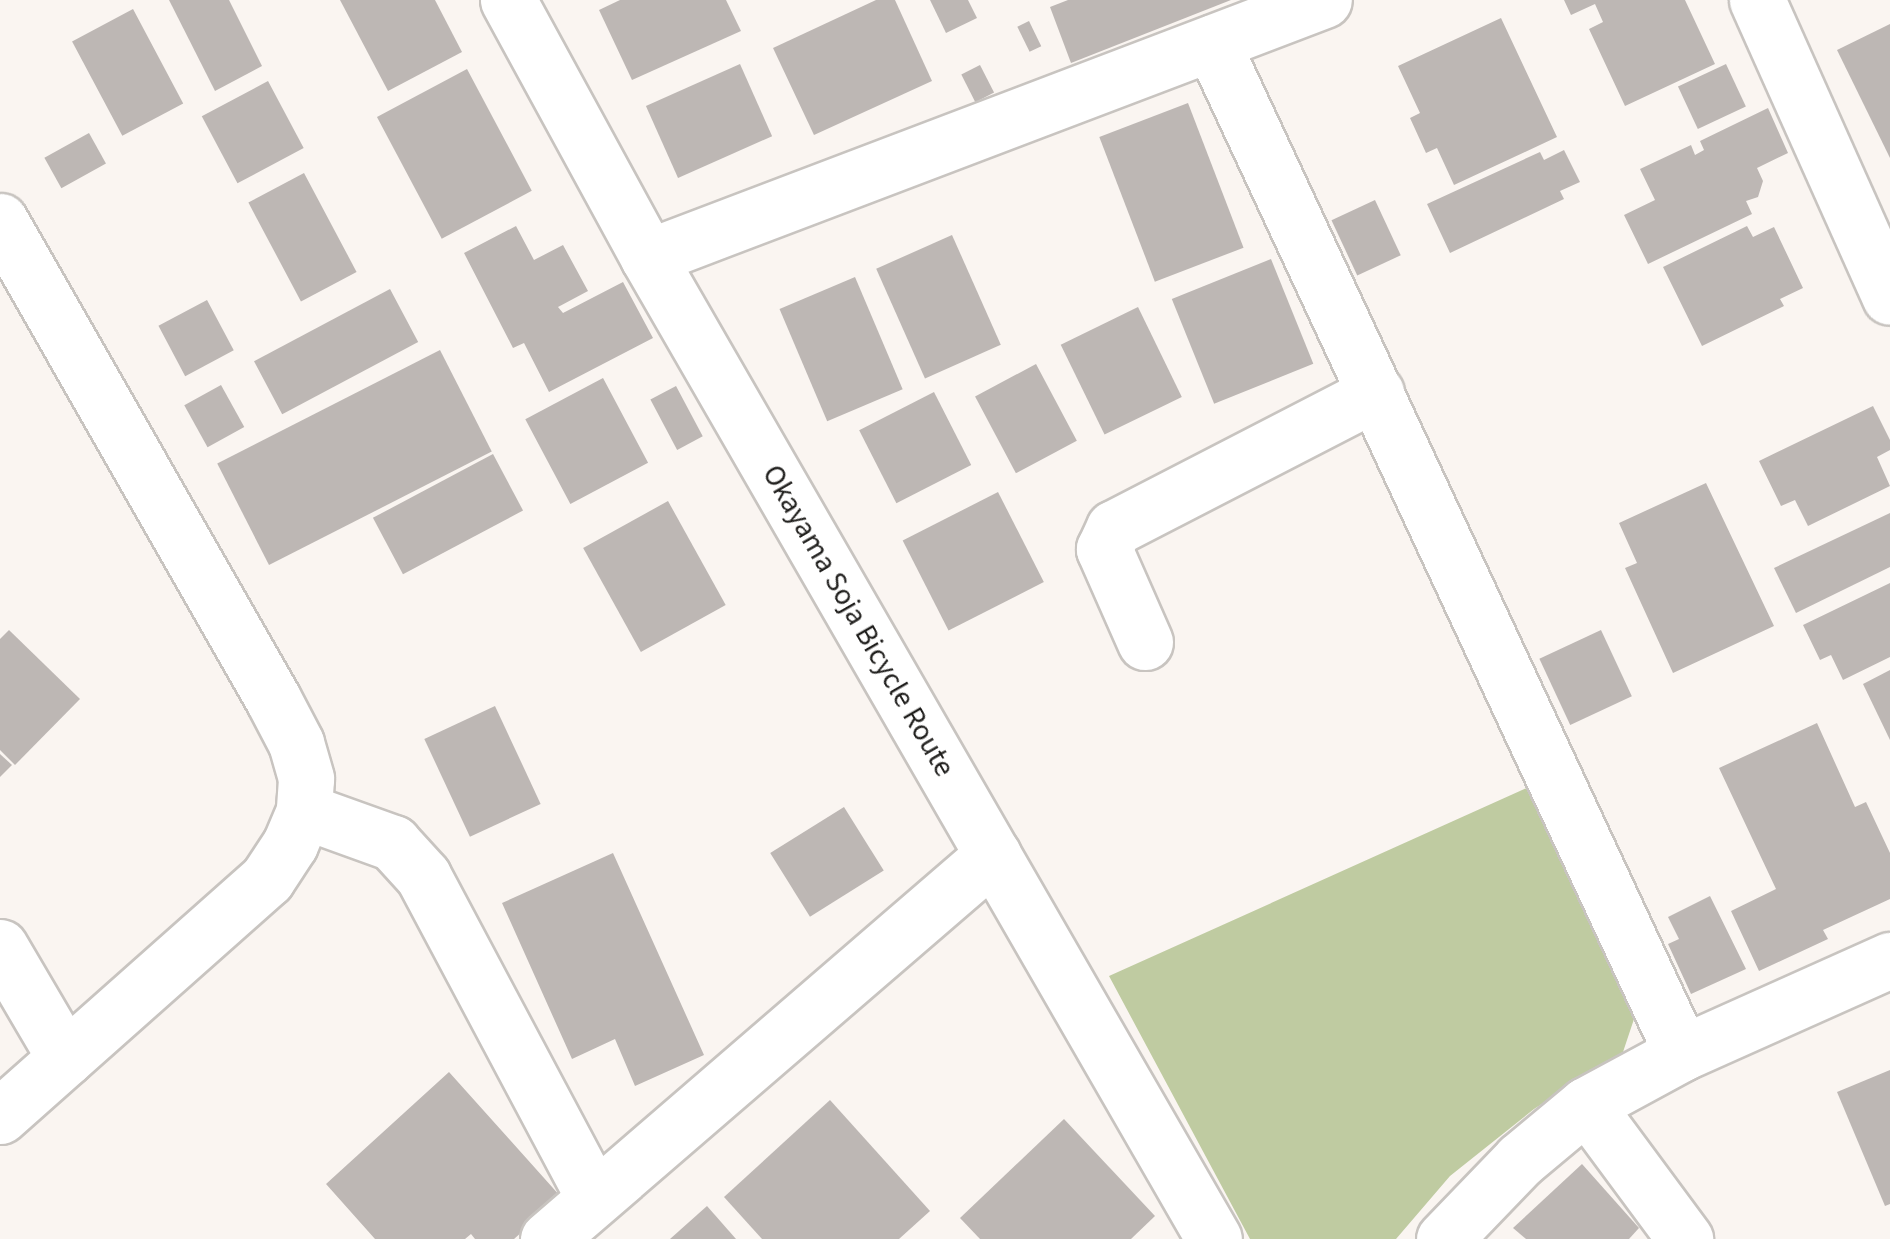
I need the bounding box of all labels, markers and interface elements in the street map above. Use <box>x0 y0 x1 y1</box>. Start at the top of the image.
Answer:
street label: Okayama Soja Bicycle Route <box>754 459 962 783</box>

